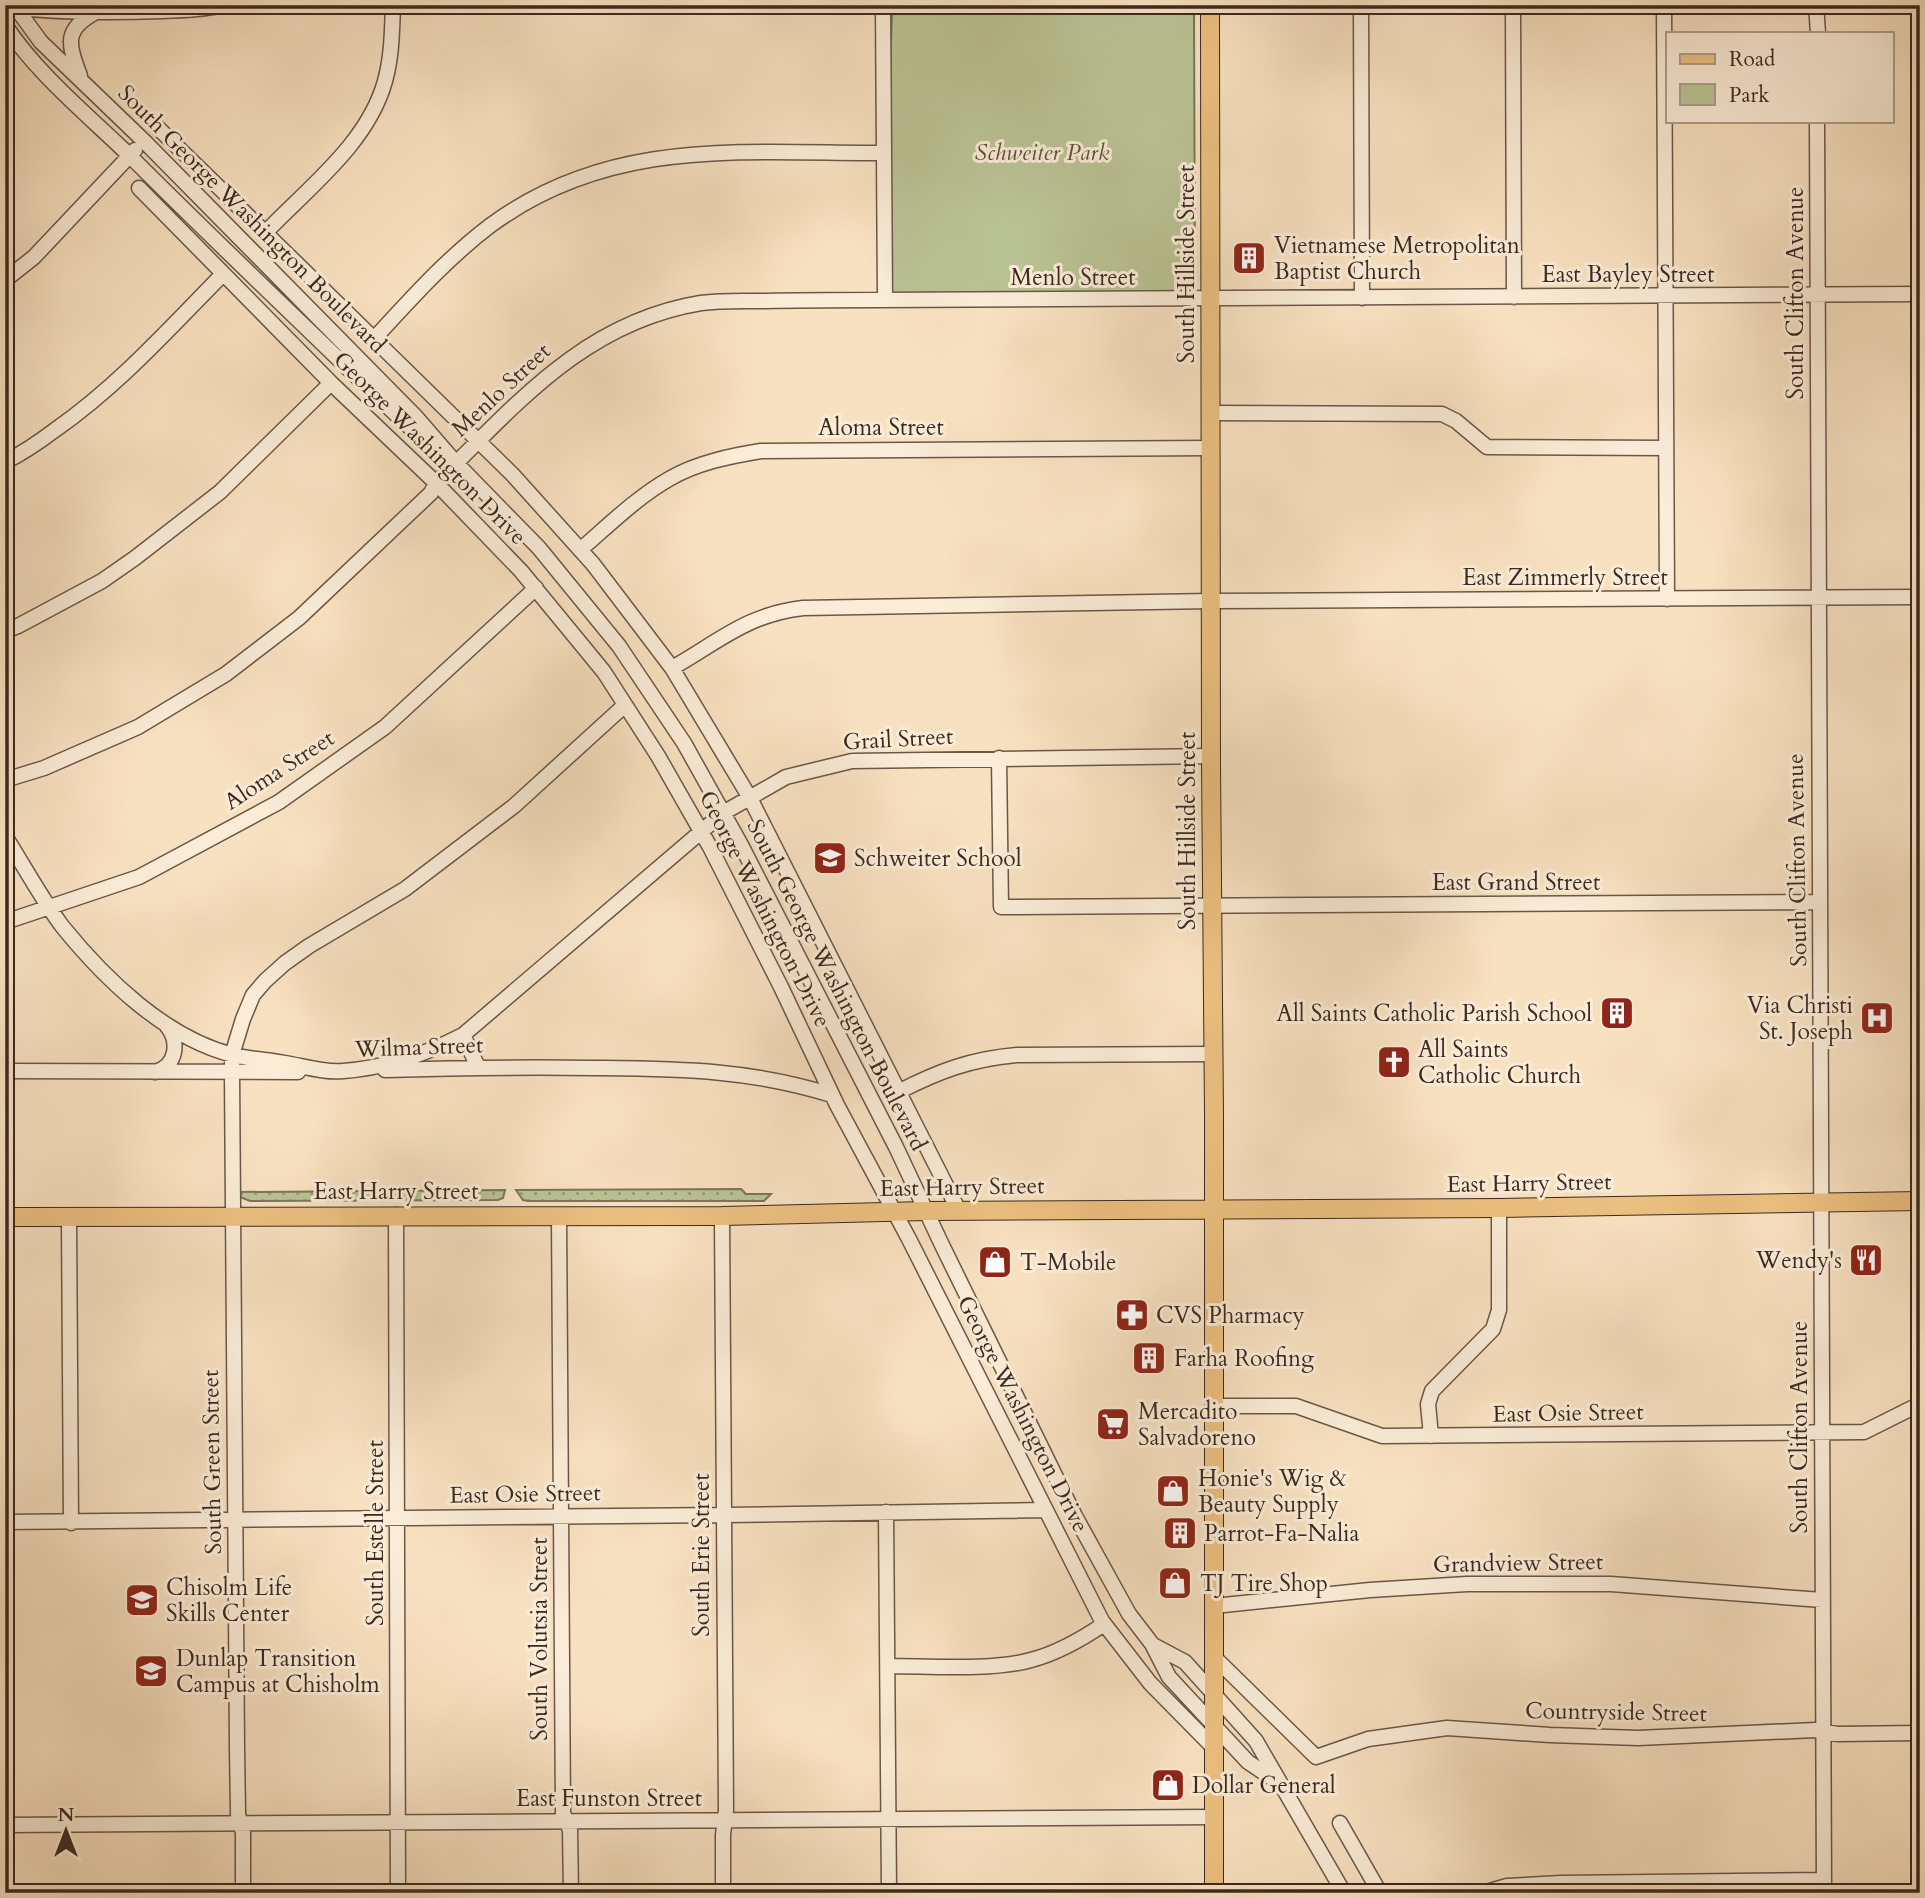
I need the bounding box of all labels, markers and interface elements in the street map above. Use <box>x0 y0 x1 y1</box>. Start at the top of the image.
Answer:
legend <box>1666 32 1894 122</box>
text: Road <box>1729 45 1775 74</box>
street label: South George Washington Boulevard <box>111 78 394 361</box>
text: Park <box>1729 81 1770 110</box>
park label: Schweiter Park <box>975 137 1110 168</box>
street label: South Hillside Street <box>1171 165 1202 363</box>
street label: South Clifton Avenue <box>1780 186 1811 400</box>
place label: Vietnamese Metropolitan Baptist Church <box>1274 230 1520 287</box>
building icon: Vietnamese Metropolitan Baptist Church <box>1230 239 1268 277</box>
street label: East Bayley Street <box>1542 259 1714 290</box>
street label: Menlo Street <box>1011 262 1135 293</box>
street label: Menlo Street <box>445 336 557 444</box>
street label: George Washington Drive <box>327 345 533 551</box>
street label: Aloma Street <box>818 412 944 443</box>
street label: East Zimmerly Street <box>1462 562 1668 593</box>
street label: Grail Street <box>842 721 954 757</box>
street label: Aloma Street <box>218 723 340 817</box>
street label: South Hillside Street <box>1172 732 1203 930</box>
street label: South Clifton Avenue <box>1780 753 1814 967</box>
street label: George Washington Drive <box>692 785 838 1033</box>
street label: South George Washington Boulevard <box>740 814 935 1157</box>
school or university icon: Schweiter School <box>811 839 849 877</box>
place label: Schweiter School <box>854 843 1022 874</box>
street label: East Grand Street <box>1432 867 1600 898</box>
place label: Via Christi St. Joseph <box>1747 990 1853 1047</box>
building icon: All Saints Catholic Parish School <box>1598 994 1636 1032</box>
place label: All Saints Catholic Parish School <box>1277 998 1592 1029</box>
hospital icon: Via Christi St. Joseph <box>1858 999 1896 1037</box>
street label: Wilma Street <box>353 1029 484 1065</box>
place label: All Saints Catholic Church <box>1418 1034 1582 1091</box>
church icon: All Saints Catholic Church <box>1375 1043 1413 1081</box>
street label: East Harry Street <box>1446 1166 1612 1200</box>
street label: East Harry Street <box>879 1170 1045 1204</box>
street label: East Harry Street <box>314 1176 478 1207</box>
restaurant icon: Wendy's <box>1847 1241 1885 1279</box>
shop icon: T-Mobile <box>976 1243 1014 1281</box>
place label: Wendy's <box>1755 1245 1842 1276</box>
place label: T-Mobile <box>1020 1247 1116 1278</box>
street label: George Washington Drive <box>950 1290 1096 1538</box>
pharmacy icon: CVS Pharmacy <box>1113 1296 1151 1334</box>
place label: CVS Pharmacy <box>1156 1300 1305 1331</box>
street label: South Clifton Avenue <box>1784 1320 1815 1534</box>
building icon: Farha Roofing <box>1130 1339 1168 1377</box>
place label: Farha Roofing <box>1174 1343 1314 1374</box>
street label: South Green Street <box>195 1369 229 1555</box>
place label: Mercadito Salvadoreno <box>1138 1396 1256 1453</box>
street label: East Osie Street <box>1492 1396 1644 1430</box>
supermarket icon: Mercadito Salvadoreno <box>1094 1405 1132 1443</box>
street label: South Estelle Street <box>360 1440 391 1626</box>
place label: Honie's Wig & Beauty Supply <box>1198 1463 1347 1520</box>
shop icon: Honie's Wig & Beauty Supply <box>1154 1472 1192 1510</box>
street label: South Erie Street <box>686 1473 717 1637</box>
street label: East Osie Street <box>449 1477 601 1511</box>
building icon: Parrot-Fa-Nalia <box>1161 1514 1199 1552</box>
place label: Parrot-Fa-Nalia <box>1204 1518 1359 1549</box>
street label: South Volutsia Street <box>524 1537 555 1741</box>
street label: Grandview Street <box>1433 1546 1603 1580</box>
shop icon: TJ Tire Shop <box>1156 1564 1194 1602</box>
place label: TJ Tire Shop <box>1200 1568 1328 1599</box>
place label: Chisolm Life Skills Center <box>166 1572 292 1629</box>
school or university icon: Chisolm Life Skills Center <box>123 1581 161 1619</box>
place label: Dunlap Transition Campus at Chisholm <box>176 1643 380 1700</box>
school or university icon: Dunlap Transition Campus at Chisholm <box>132 1652 170 1690</box>
street label: Countryside Street <box>1525 1695 1707 1729</box>
shop icon: Dollar General <box>1149 1766 1187 1804</box>
place label: Dollar General <box>1192 1770 1336 1801</box>
street label: East Funston Street <box>516 1783 702 1814</box>
north arrow <box>32 1797 102 1867</box>
text: N <box>58 1802 75 1828</box>

